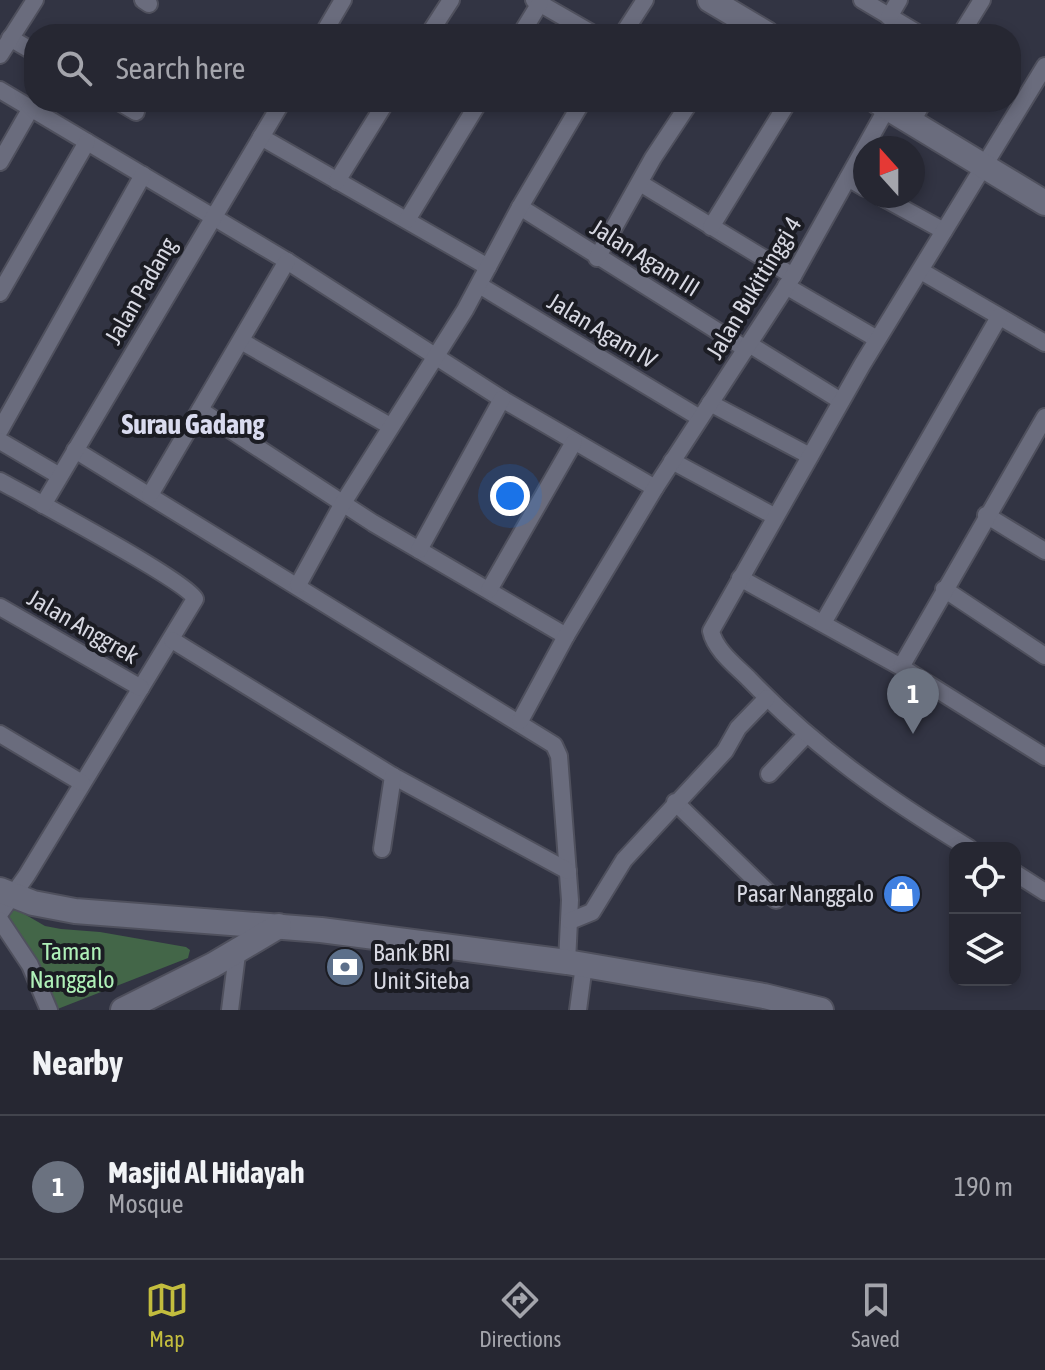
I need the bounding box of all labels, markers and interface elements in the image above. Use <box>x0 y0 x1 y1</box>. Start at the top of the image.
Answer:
search box <box>24 24 1021 112</box>
icon: search <box>52 46 96 90</box>
text: Search here <box>116 51 245 85</box>
north arrow <box>853 136 925 208</box>
street label: Jalan Bukittinggi 4 <box>701 212 807 364</box>
street label: Jalan Agam III <box>586 214 705 302</box>
street label: Jalan Padang <box>99 232 182 349</box>
street label: Jalan Agam IV <box>543 287 662 374</box>
district label: Surau Gadang <box>121 408 266 440</box>
your location <box>490 476 530 516</box>
street label: Jalan Anggrek <box>23 584 144 669</box>
pin: 1 <box>887 668 939 734</box>
map controls <box>949 842 1021 986</box>
button: locate <box>949 842 1021 914</box>
shop icon: Pasar Nanggalo <box>881 873 923 915</box>
place label: Pasar Nanggalo <box>736 880 874 907</box>
button: layers <box>949 914 1021 986</box>
park label: Taman Nanggalo <box>29 938 115 993</box>
place label: Bank BRI Unit Siteba <box>373 939 470 994</box>
bank icon: Bank BRI Unit Siteba <box>324 946 366 988</box>
text: Nearby <box>32 1043 123 1082</box>
text: Masjid Al Hidayah <box>108 1155 305 1189</box>
text: 1 <box>52 1172 64 1202</box>
text: 190 m <box>954 1172 1013 1202</box>
text: Mosque <box>108 1189 184 1219</box>
tab: Map <box>145 1278 189 1352</box>
tab: Directions <box>479 1278 561 1352</box>
tab: Saved <box>851 1278 900 1352</box>

